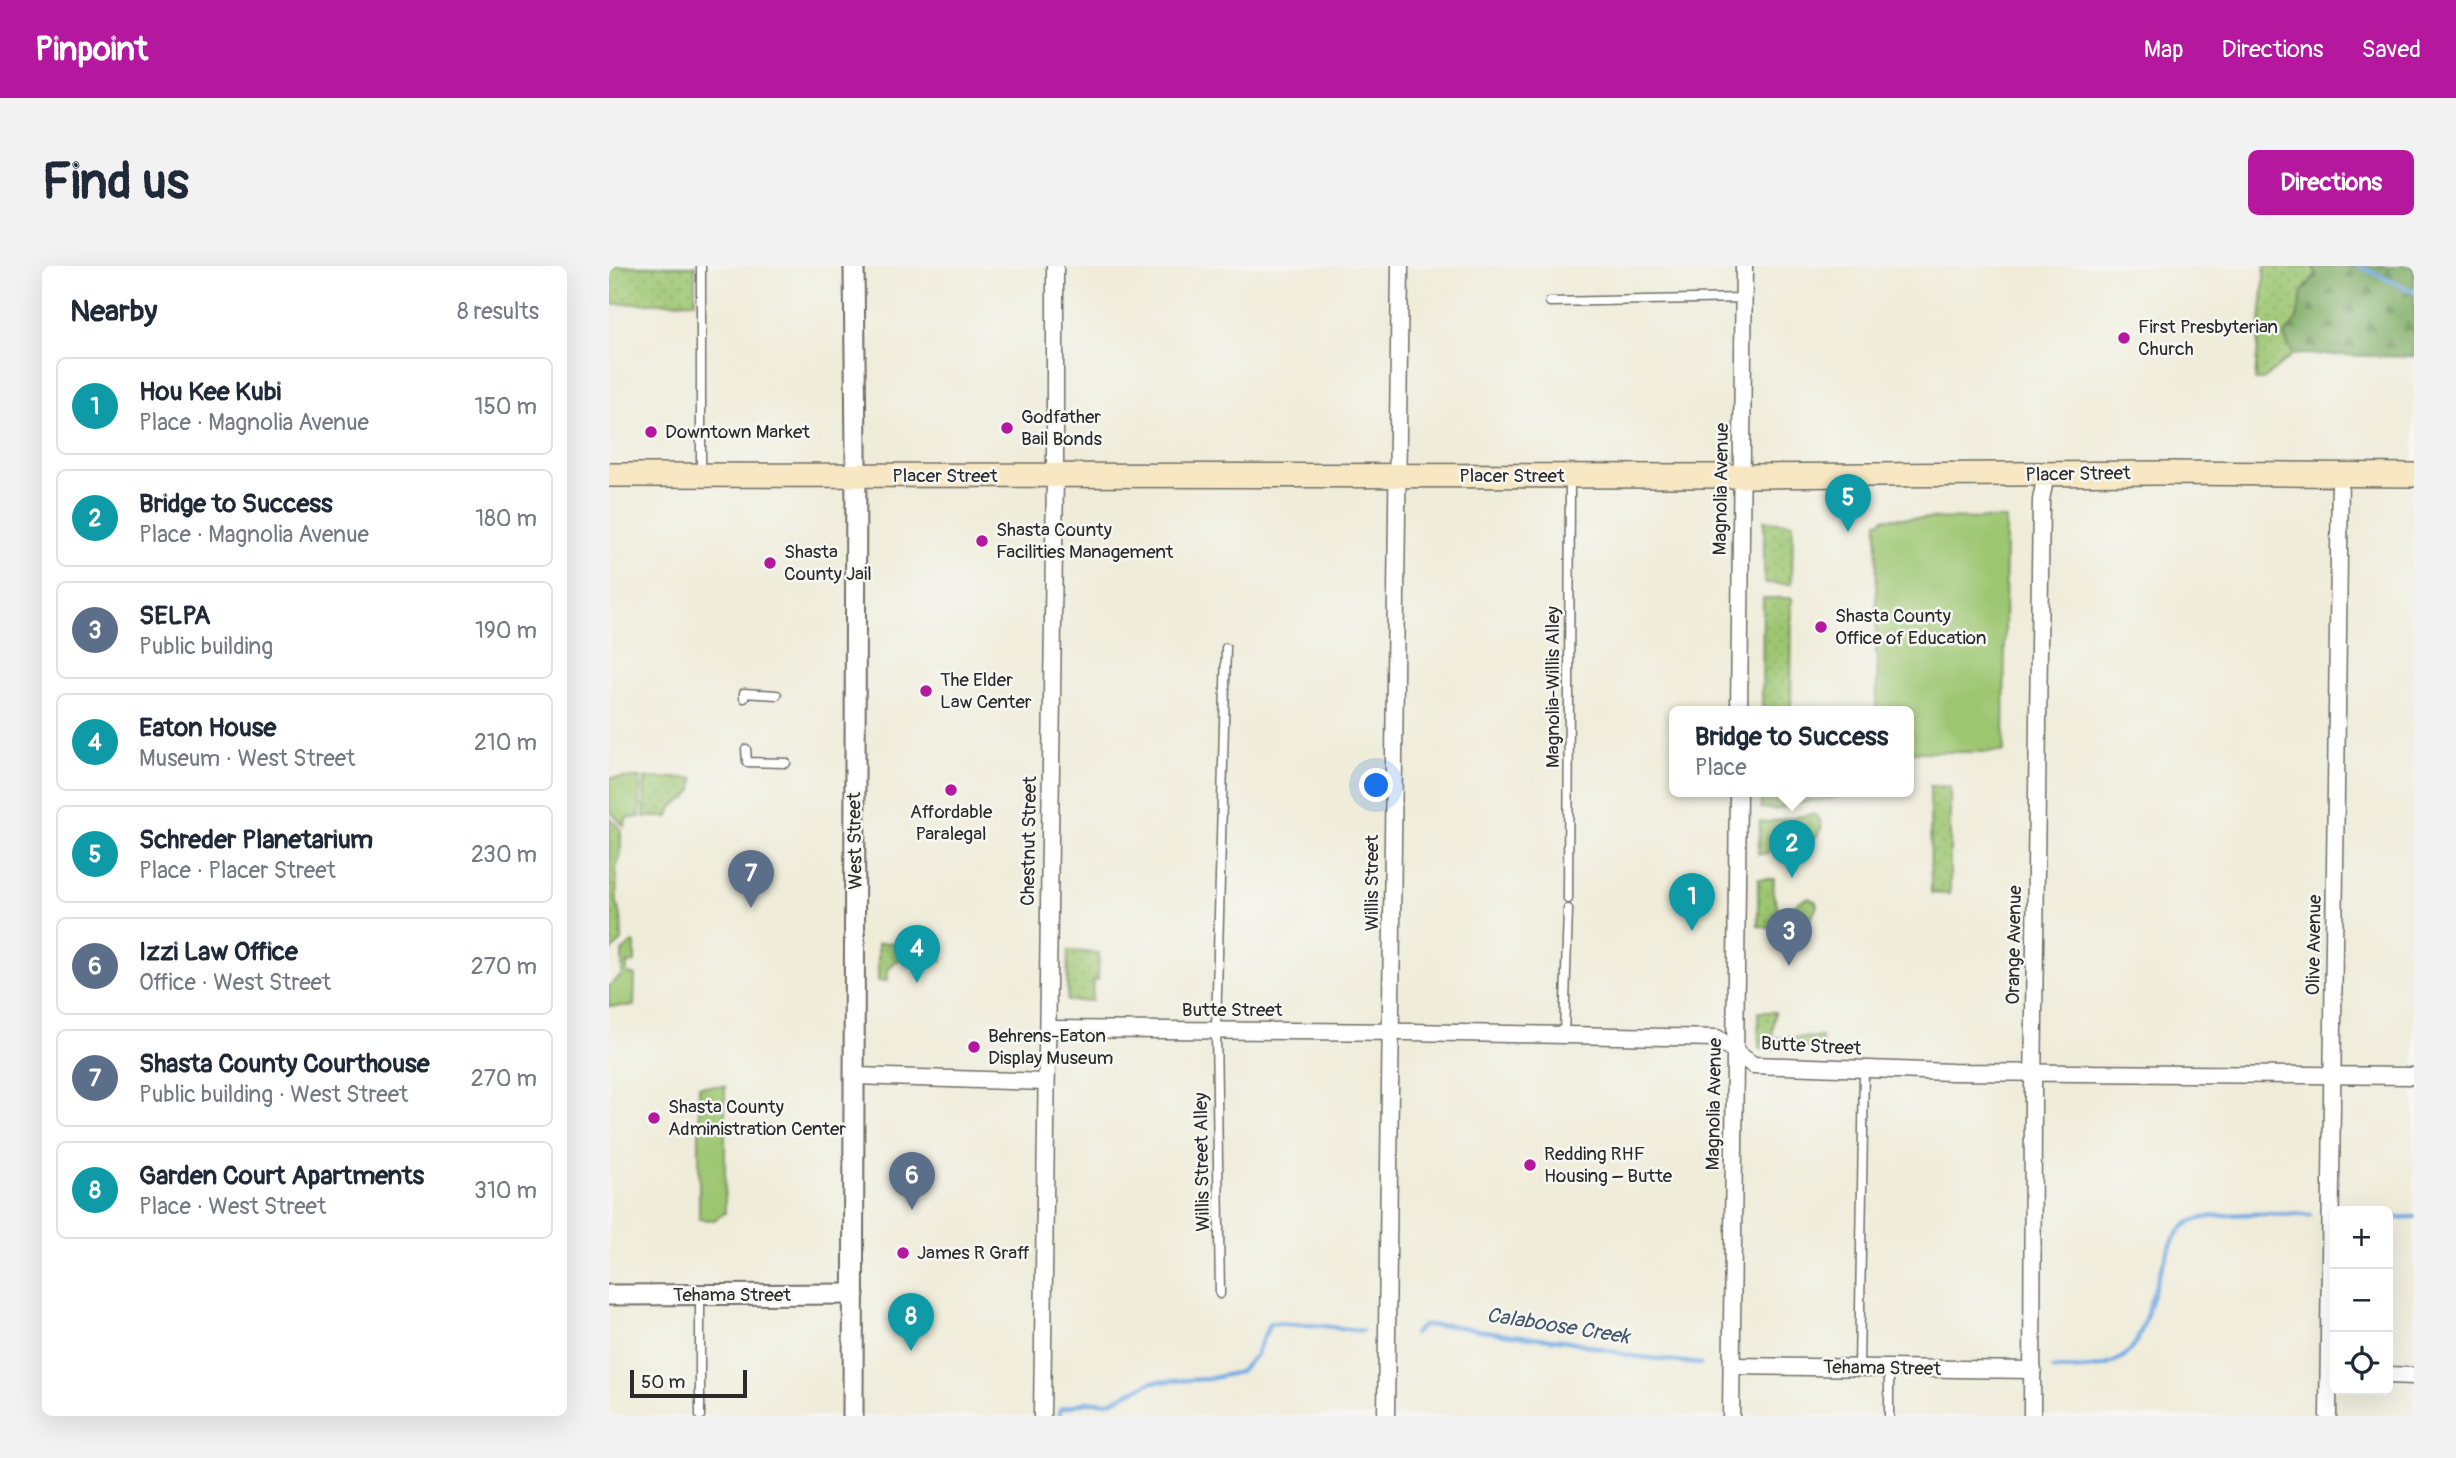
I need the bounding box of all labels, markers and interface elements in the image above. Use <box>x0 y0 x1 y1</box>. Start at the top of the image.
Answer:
text: Pinpoint <box>35 29 148 70</box>
text: Map <box>2144 35 2184 64</box>
text: Directions <box>2222 35 2323 64</box>
text: Saved <box>2361 35 2421 64</box>
button: Directions <box>2248 150 2414 215</box>
text: Find us <box>42 152 189 213</box>
text: Nearby <box>70 293 157 330</box>
text: 8 results <box>457 297 539 326</box>
place label: First Presbyterian Church <box>2138 315 2278 361</box>
marker: First Presbyterian Church <box>2116 330 2132 346</box>
text: Hou Kee Kubi <box>139 376 281 408</box>
text: 1 <box>91 392 100 421</box>
text: 150 m <box>474 392 537 421</box>
place label: Godfather Bail Bonds <box>1021 405 1102 451</box>
text: Place · Magnolia Avenue <box>139 408 369 437</box>
place label: Downtown Market <box>665 420 810 444</box>
marker: Godfather Bail Bonds <box>999 420 1015 436</box>
street label: Magnolia Avenue <box>1708 422 1734 556</box>
marker: Downtown Market <box>643 424 659 440</box>
street label: Placer Street <box>2025 461 2131 487</box>
street label: Placer Street <box>892 464 998 488</box>
street label: Placer Street <box>1459 464 1565 488</box>
pin: 5 <box>1825 474 1871 532</box>
text: Bridge to Success <box>139 488 333 520</box>
text: 2 <box>89 504 101 533</box>
text: 180 m <box>475 504 537 533</box>
place label: Shasta County Facilities Management <box>996 518 1174 564</box>
text: Place · Magnolia Avenue <box>139 520 369 549</box>
marker: Shasta County Facilities Management <box>974 533 990 549</box>
place label: Shasta County Jail <box>784 540 872 586</box>
marker: Shasta County Jail <box>762 555 778 571</box>
text: SELPA <box>139 600 211 632</box>
place label: Shasta County Office of Education <box>1835 604 1987 650</box>
street label: Magnolia-Willis Alley <box>1541 606 1565 768</box>
text: 3 <box>89 616 101 645</box>
text: 190 m <box>475 616 537 645</box>
marker: Shasta County Office of Education <box>1813 619 1829 635</box>
text: Public building <box>139 632 273 661</box>
place label: The Elder Law Center <box>940 668 1032 714</box>
marker: The Elder Law Center <box>918 683 934 699</box>
popup <box>1669 706 1914 797</box>
text: Eaton House <box>139 712 276 744</box>
text: Bridge to Success <box>1695 721 1888 753</box>
text: 4 <box>88 728 102 757</box>
text: 210 m <box>474 728 537 757</box>
text: Museum · West Street <box>139 744 355 773</box>
text: Place <box>1695 753 1747 782</box>
your location <box>1359 768 1393 802</box>
street label: Chestnut Street <box>1016 776 1042 906</box>
marker: Affordable Paralegal <box>943 782 959 798</box>
street label: West Street <box>842 792 868 890</box>
place label: Affordable Paralegal <box>910 800 993 846</box>
pin: 2 <box>1769 820 1815 878</box>
text: Schreder Planetarium <box>139 824 373 856</box>
street label: Willis Street <box>1360 835 1384 931</box>
text: 5 <box>89 840 101 869</box>
text: 230 m <box>471 840 537 869</box>
pin: 7 <box>728 850 774 908</box>
text: Place · Placer Street <box>139 856 336 885</box>
pin: 1 <box>1669 873 1715 931</box>
street label: Orange Avenue <box>2001 885 2027 1005</box>
street label: Olive Avenue <box>2301 894 2327 996</box>
pin: 3 <box>1766 908 1812 966</box>
pin: 4 <box>894 925 940 983</box>
text: Izzi Law Office <box>139 936 298 968</box>
text: 6 <box>88 952 102 981</box>
text: 270 m <box>471 952 537 981</box>
text: Office · West Street <box>139 968 331 997</box>
street label: Butte Street <box>1182 998 1283 1022</box>
place label: Behrens-Eaton Display Museum <box>988 1024 1113 1070</box>
street label: Butte Street <box>1760 1031 1862 1061</box>
street label: Magnolia Avenue <box>1701 1037 1727 1171</box>
marker: Behrens-Eaton Display Museum <box>966 1039 982 1055</box>
text: Shasta County Courthouse <box>139 1048 430 1080</box>
text: 7 <box>89 1064 101 1093</box>
text: 270 m <box>471 1064 537 1093</box>
text: Public building · West Street <box>139 1080 408 1109</box>
street label: Willis Street Alley <box>1189 1092 1215 1232</box>
place label: Shasta County Administration Center <box>668 1095 846 1141</box>
marker: Shasta County Administration Center <box>646 1110 662 1126</box>
place label: Redding RHF Housing – Butte <box>1544 1142 1673 1188</box>
pin: 6 <box>889 1152 935 1210</box>
marker: Redding RHF Housing – Butte <box>1522 1157 1538 1173</box>
text: Garden Court Apartments <box>139 1160 424 1192</box>
text: 8 <box>89 1176 101 1205</box>
text: 310 m <box>474 1176 537 1205</box>
text: Place · West Street <box>139 1192 326 1221</box>
map controls <box>2330 1206 2393 1395</box>
button: + <box>2330 1206 2393 1269</box>
place label: James R Graff <box>917 1241 1030 1265</box>
marker: James R Graff <box>895 1245 911 1261</box>
button: − <box>2330 1269 2393 1332</box>
street label: Tehama Street <box>673 1283 791 1307</box>
pin: 8 <box>888 1293 934 1351</box>
water label: Calaboose Creek <box>1485 1301 1634 1351</box>
button: locate <box>2330 1332 2393 1395</box>
street label: Tehama Street <box>1823 1355 1941 1381</box>
scale bar <box>630 1367 747 1399</box>
text: 50 m <box>641 1370 685 1394</box>

